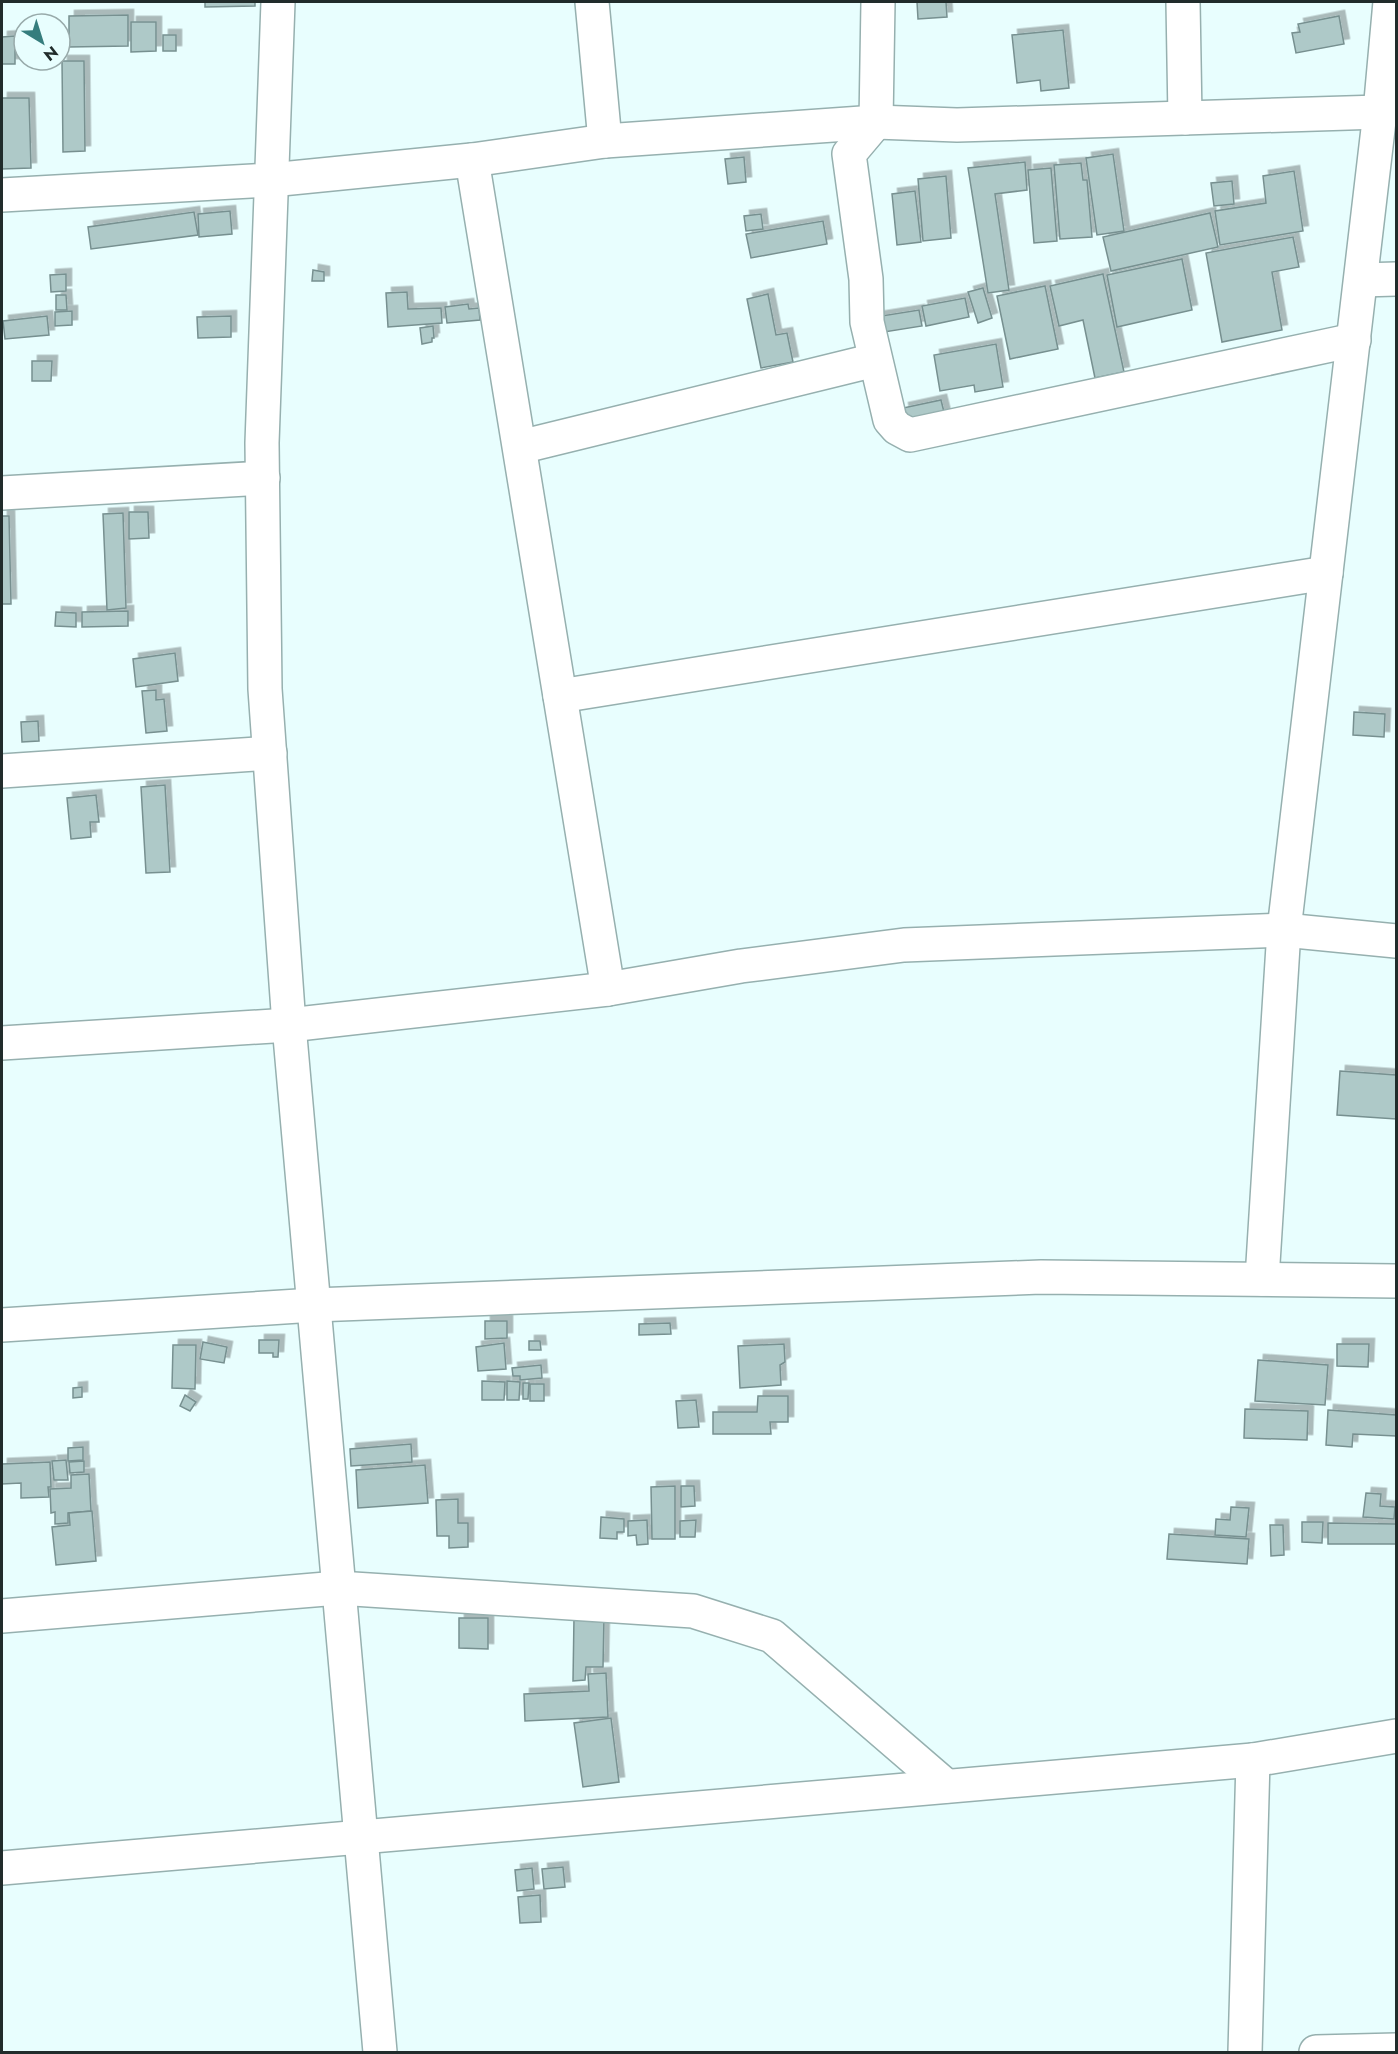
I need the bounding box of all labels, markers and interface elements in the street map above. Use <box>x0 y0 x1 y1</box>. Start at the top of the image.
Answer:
north arrow <box>12 12 72 72</box>
text: N <box>39 40 63 66</box>

